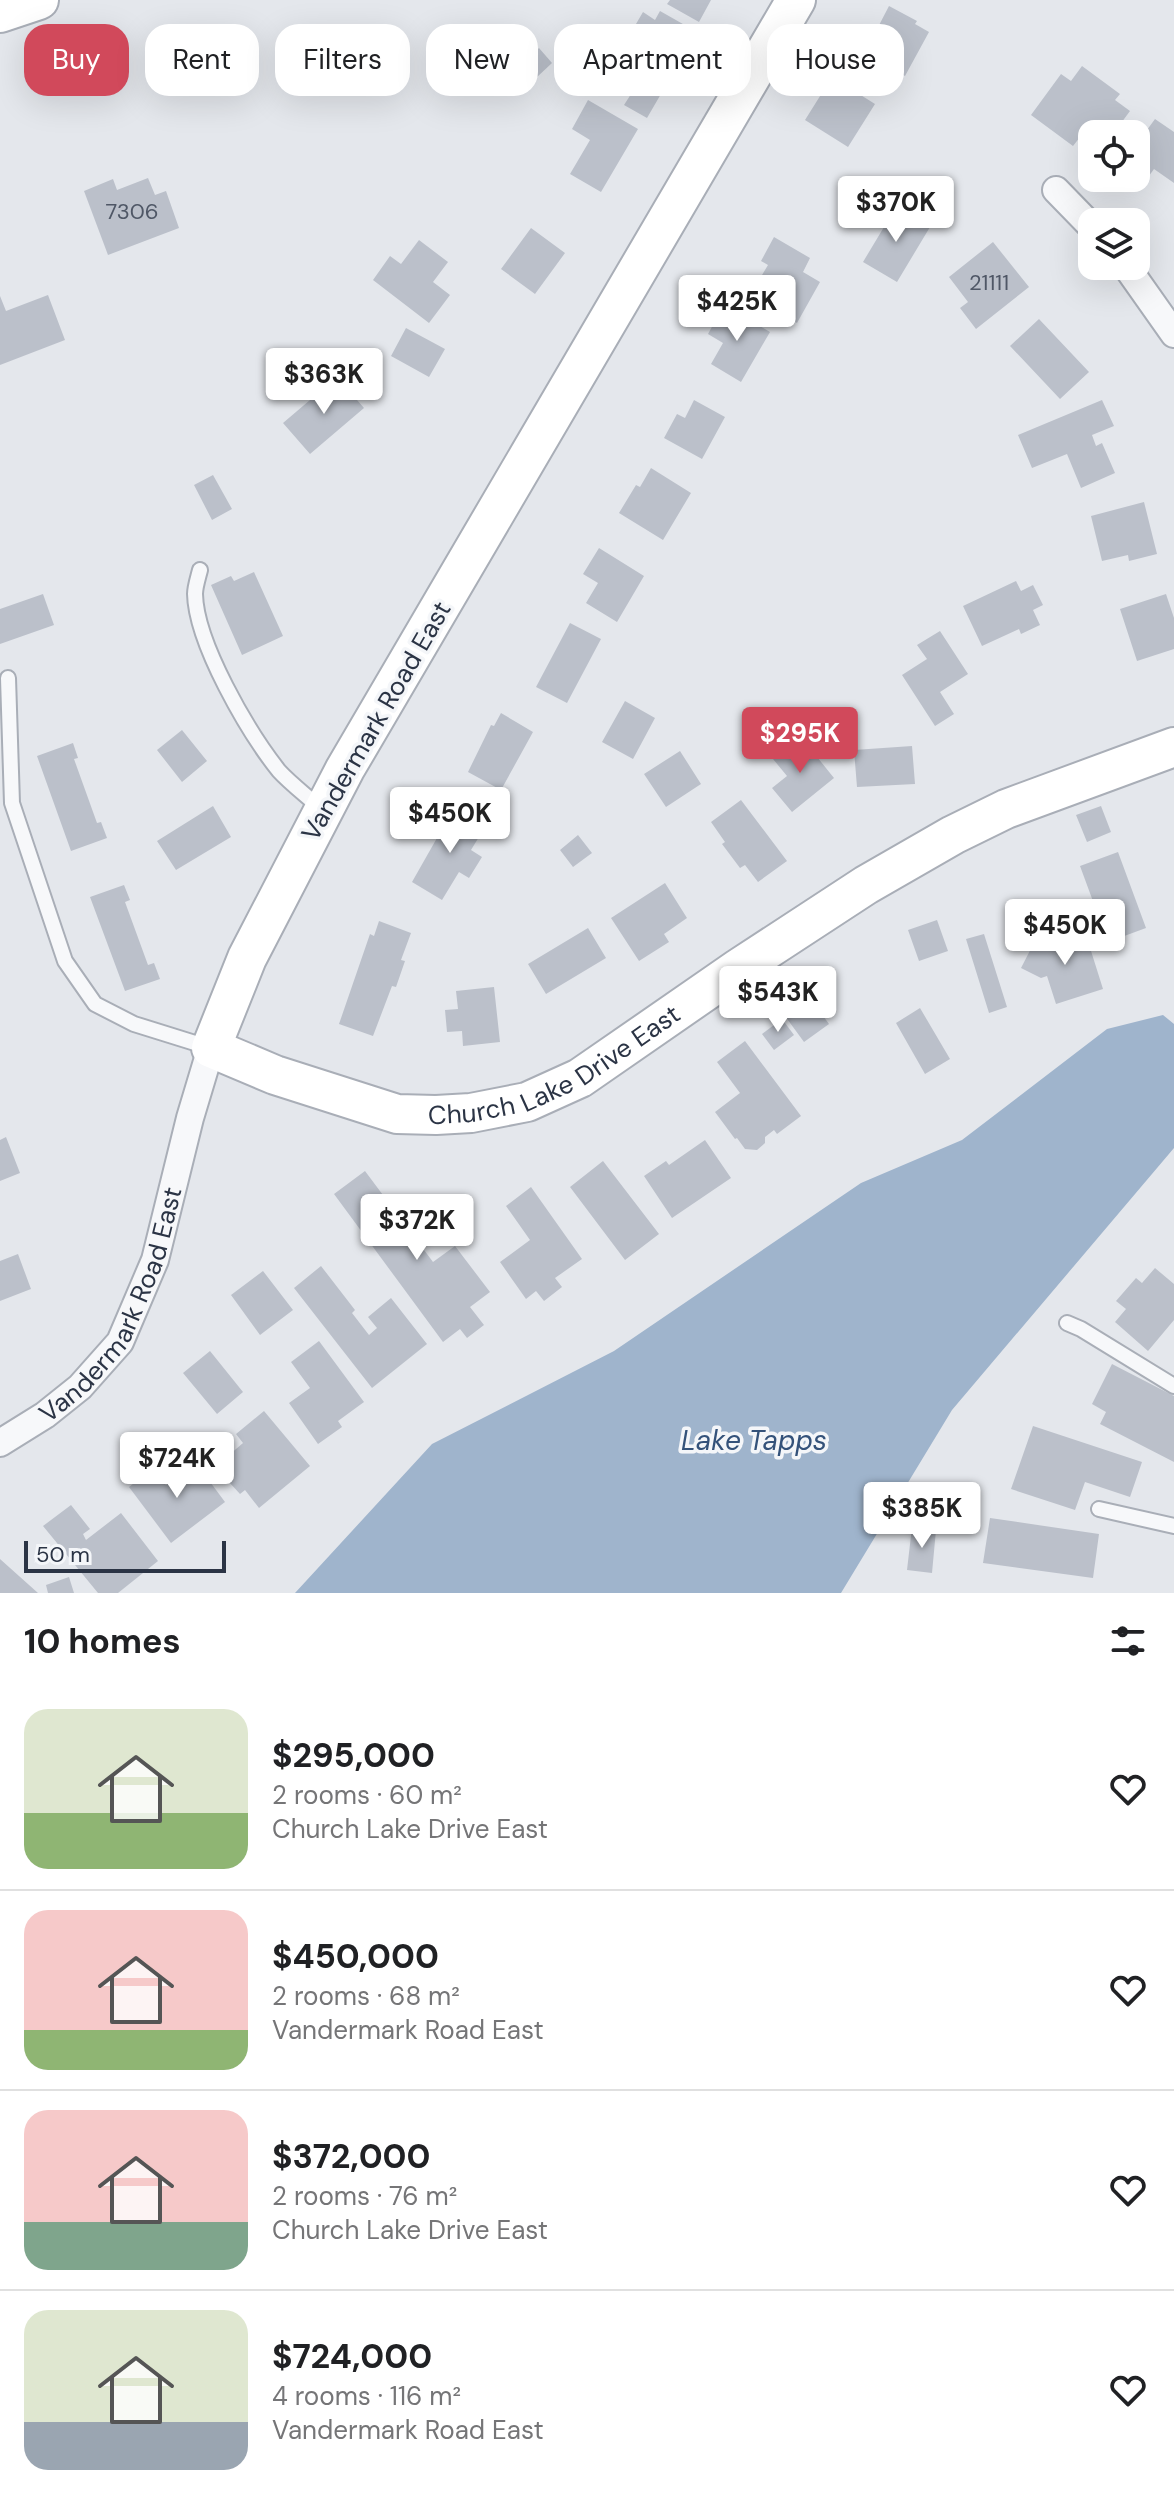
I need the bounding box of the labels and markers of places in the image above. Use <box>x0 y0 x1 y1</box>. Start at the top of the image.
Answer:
pin: $370K <box>840 176 952 244</box>
pin: $425K <box>681 275 793 343</box>
pin: $363K <box>268 348 380 416</box>
pin: $295K <box>744 707 856 775</box>
pin: $450K <box>394 787 506 855</box>
pin: $450K <box>1009 899 1121 967</box>
pin: $543K <box>722 966 834 1034</box>
pin: $372K <box>361 1194 473 1262</box>
pin: $724K <box>121 1432 233 1500</box>
pin: $385K <box>866 1482 978 1550</box>

